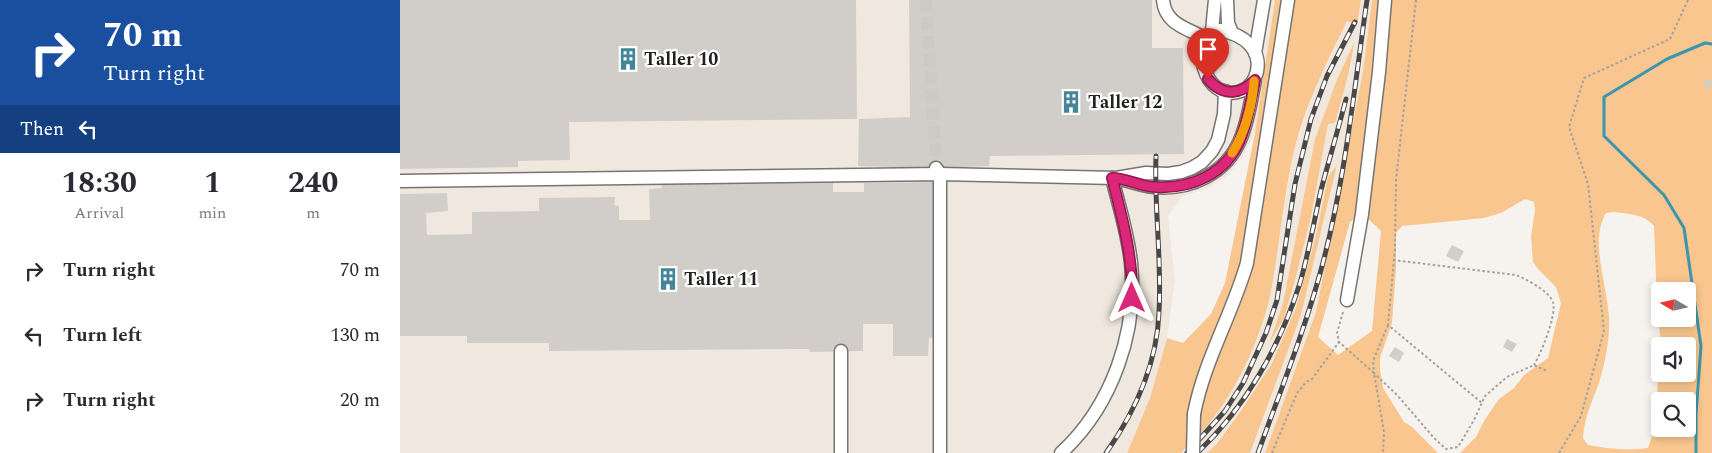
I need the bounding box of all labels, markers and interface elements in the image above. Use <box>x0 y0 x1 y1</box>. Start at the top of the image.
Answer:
text: 70 m <box>103 9 183 62</box>
icon: right <box>20 20 85 85</box>
pin <box>1187 28 1229 79</box>
icon: arrive <box>1194 35 1222 63</box>
building icon: Taller 10 <box>615 46 641 72</box>
place label: Taller 10 <box>644 46 718 73</box>
text: Turn right <box>103 57 205 90</box>
building icon: Taller 12 <box>1058 89 1084 115</box>
place label: Taller 12 <box>1088 89 1162 116</box>
text: Then <box>20 115 64 144</box>
icon: left <box>74 115 102 143</box>
text: 18:30 <box>62 160 137 206</box>
text: 1 <box>204 160 221 206</box>
text: 240 <box>288 160 338 206</box>
text: Arrival <box>74 201 124 225</box>
text: min <box>198 201 226 225</box>
text: m <box>306 201 320 225</box>
text: Turn right <box>63 256 156 285</box>
text: 70 m <box>340 256 380 285</box>
icon: right <box>20 257 48 285</box>
building icon: Taller 11 <box>655 266 681 292</box>
place label: Taller 11 <box>684 266 758 293</box>
position arrow <box>1105 271 1157 323</box>
north arrow <box>1651 282 1696 328</box>
map controls <box>1651 282 1696 437</box>
text: Turn left <box>63 321 142 350</box>
text: 130 m <box>330 321 380 350</box>
icon: left <box>20 322 48 350</box>
button: sound <box>1651 337 1696 382</box>
text: Turn right <box>63 386 156 415</box>
text: 20 m <box>340 386 380 415</box>
icon: right <box>20 387 48 415</box>
button: search <box>1651 392 1696 437</box>

